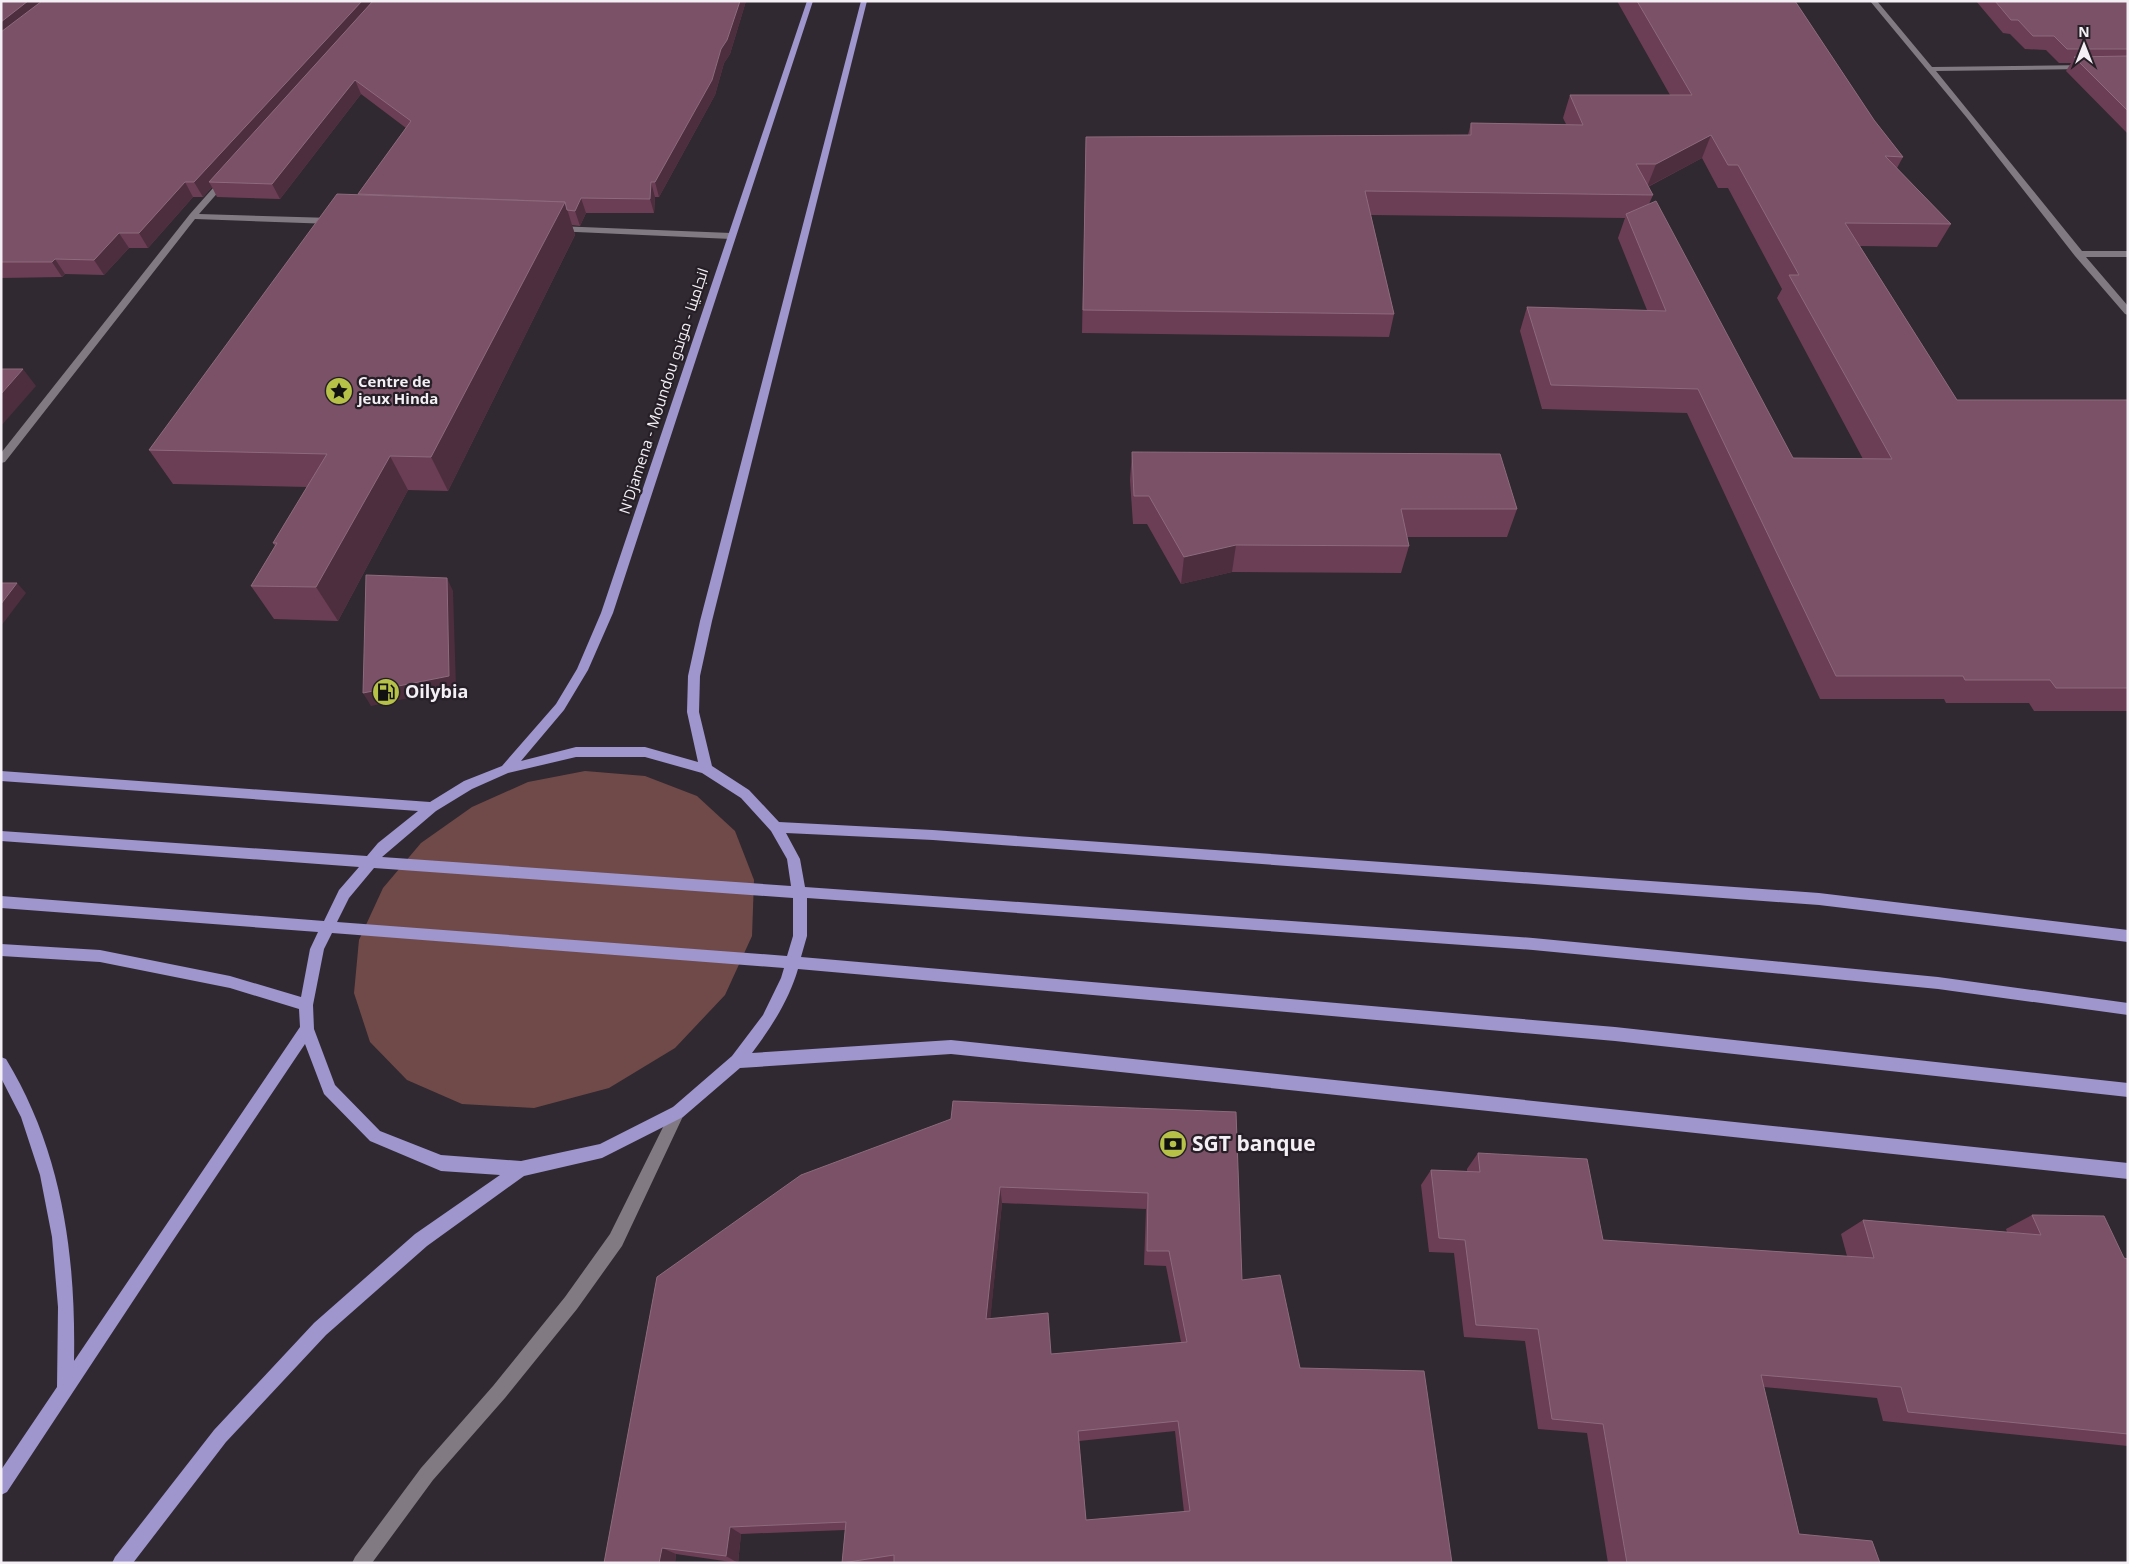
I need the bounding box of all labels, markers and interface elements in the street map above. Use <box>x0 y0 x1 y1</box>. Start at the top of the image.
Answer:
north arrow <box>2059 20 2109 70</box>
text: N <box>2078 22 2090 41</box>
street label: N'Djamena - Moundou انجامينا - موندو <box>614 265 712 516</box>
place label: Centre de jeux Hinda <box>357 371 438 408</box>
place icon: Centre de jeux Hinda <box>324 376 354 406</box>
fuel station icon: Oilybia <box>371 677 401 707</box>
place label: Oilybia <box>405 679 468 703</box>
bank icon: SGT banque <box>1158 1129 1188 1159</box>
place label: SGT banque <box>1192 1129 1316 1157</box>

